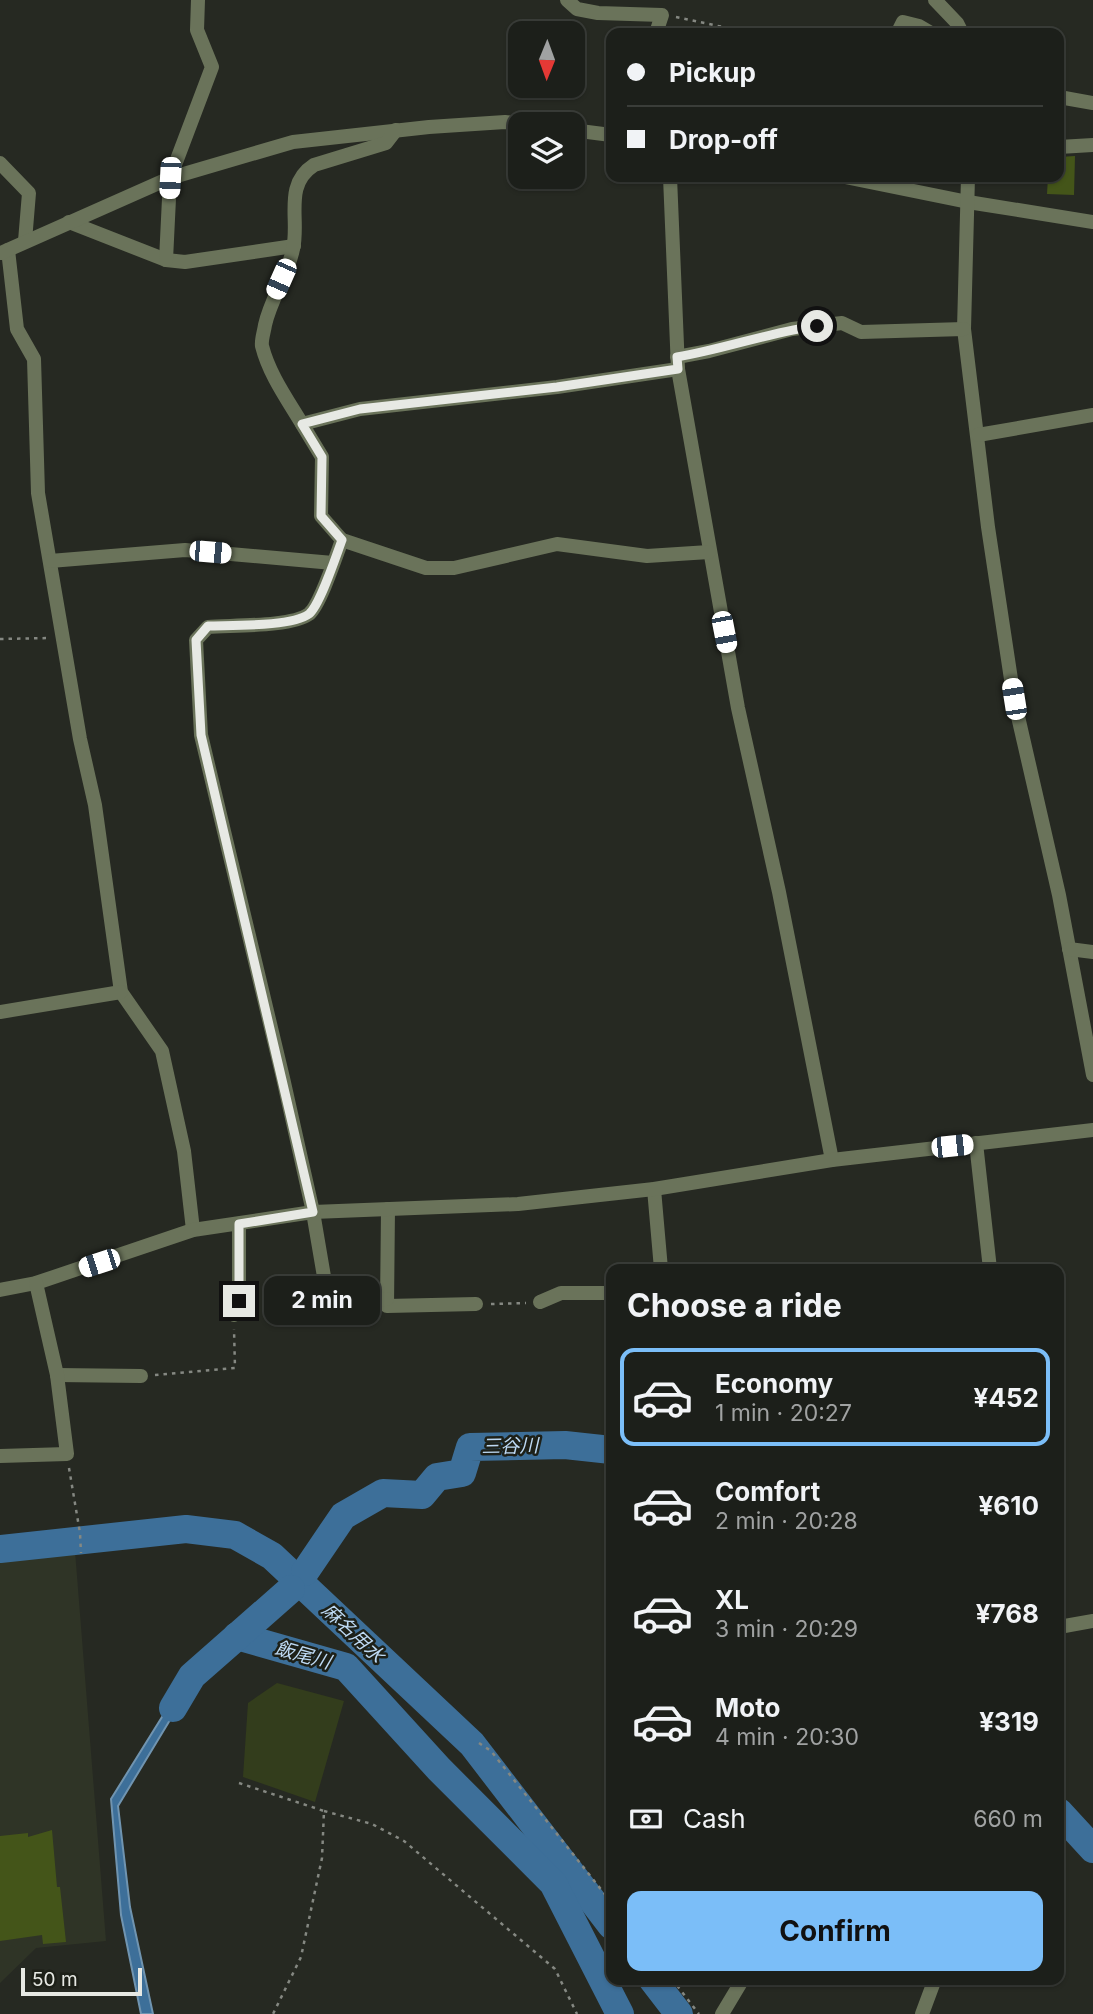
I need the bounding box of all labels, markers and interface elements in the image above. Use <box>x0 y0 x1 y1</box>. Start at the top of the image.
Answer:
north arrow <box>508 21 584 98</box>
map controls <box>508 21 585 189</box>
text: Pickup <box>669 57 756 88</box>
button: layers <box>508 112 585 189</box>
text: Drop-off <box>669 124 778 155</box>
car <box>159 156 182 200</box>
car <box>263 256 300 302</box>
route start <box>801 310 833 342</box>
car <box>189 540 232 564</box>
car <box>710 609 739 655</box>
car <box>1001 677 1028 721</box>
car <box>931 1133 974 1159</box>
car <box>76 1247 123 1279</box>
callout: 2 min <box>264 1276 379 1326</box>
route end <box>223 1285 255 1317</box>
text: 2 min <box>291 1286 353 1314</box>
text: Choose a ride <box>627 1286 842 1325</box>
icon: car <box>631 1366 694 1429</box>
text: Economy <box>715 1368 833 1399</box>
text: ¥452 <box>974 1382 1039 1413</box>
text: 1 min · 20:27 <box>715 1399 852 1427</box>
water label: 三谷川 <box>481 1434 541 1458</box>
icon: car <box>631 1474 694 1537</box>
text: Comfort <box>715 1476 820 1507</box>
text: ¥610 <box>979 1490 1039 1521</box>
text: 2 min · 20:28 <box>715 1507 858 1535</box>
icon: car <box>631 1582 694 1645</box>
text: XL <box>715 1584 749 1615</box>
text: ¥768 <box>976 1598 1039 1629</box>
water label: 麻名用水 <box>317 1599 390 1669</box>
text: 3 min · 20:29 <box>715 1615 858 1643</box>
water label: 飯尾川 <box>272 1636 335 1674</box>
icon: car <box>631 1690 694 1753</box>
text: Moto <box>715 1692 780 1723</box>
text: ¥319 <box>979 1706 1039 1737</box>
text: 4 min · 20:30 <box>715 1723 859 1751</box>
icon: cash <box>627 1800 665 1838</box>
text: Cash <box>683 1803 746 1834</box>
text: 660 m <box>973 1805 1043 1833</box>
button: Confirm <box>627 1891 1043 1971</box>
scale bar <box>21 1965 142 1997</box>
text: 50 m <box>32 1968 78 1991</box>

